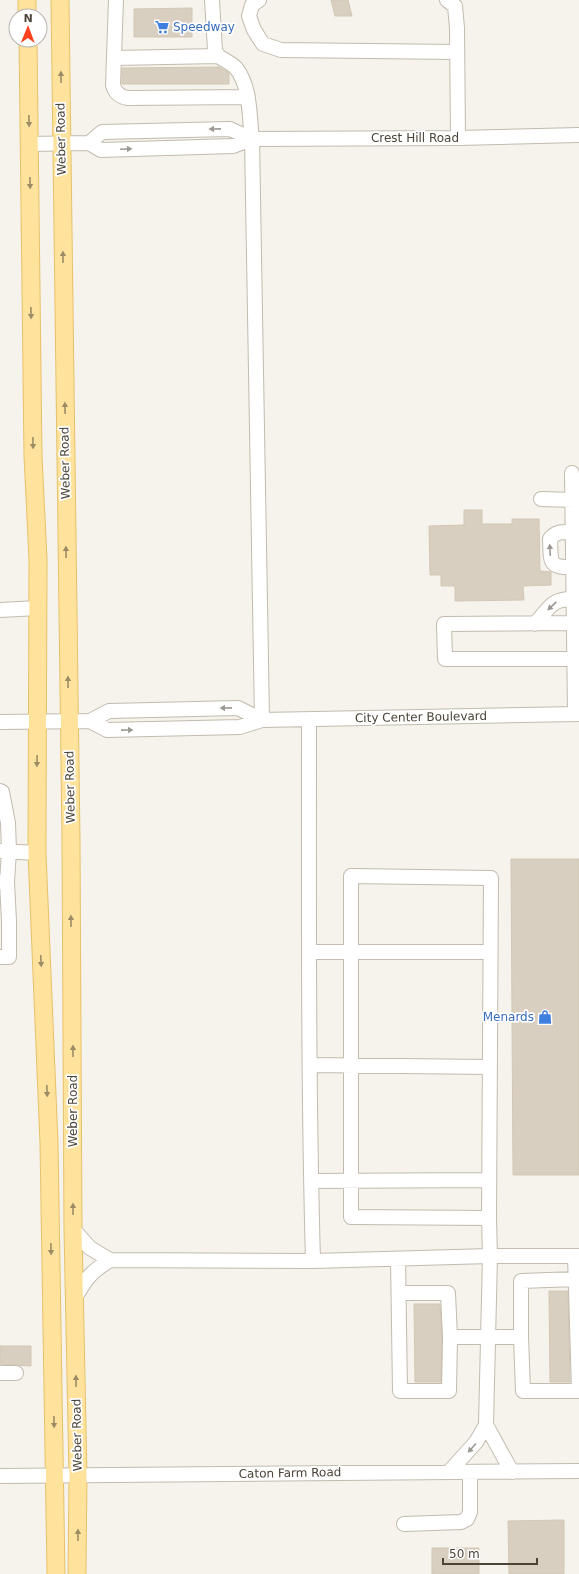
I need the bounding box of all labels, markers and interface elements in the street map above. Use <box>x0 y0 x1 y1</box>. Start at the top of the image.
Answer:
north arrow <box>8 8 48 48</box>
text: N <box>23 12 33 25</box>
supermarket icon: Speedway <box>154 19 170 35</box>
place label: Speedway <box>173 20 235 34</box>
one-way arrow <box>58 70 64 83</box>
street label: Weber Road <box>53 103 69 175</box>
one-way arrow <box>26 115 32 128</box>
one-way arrow <box>209 126 221 133</box>
street label: Crest Hill Road <box>371 131 459 145</box>
one-way arrow <box>120 146 133 152</box>
one-way arrow <box>27 177 33 190</box>
one-way arrow <box>60 250 66 263</box>
one-way arrow <box>28 307 34 320</box>
one-way arrow <box>61 402 68 414</box>
street label: Weber Road <box>57 427 73 499</box>
one-way arrow <box>30 437 36 450</box>
one-way arrow <box>547 543 553 556</box>
one-way arrow <box>63 546 70 558</box>
one-way arrow <box>547 601 557 610</box>
one-way arrow <box>65 675 71 688</box>
one-way arrow <box>220 705 232 712</box>
street label: City Center Boulevard <box>355 709 487 725</box>
one-way arrow <box>121 727 134 733</box>
street label: Weber Road <box>62 751 78 823</box>
one-way arrow <box>34 755 40 768</box>
one-way arrow <box>68 914 74 927</box>
one-way arrow <box>38 955 44 968</box>
shop icon: Menards <box>537 1009 553 1025</box>
place label: Menards <box>483 1010 534 1024</box>
one-way arrow <box>70 1044 76 1057</box>
street label: Weber Road <box>66 1075 80 1147</box>
one-way arrow <box>43 1085 50 1097</box>
one-way arrow <box>70 1202 76 1215</box>
one-way arrow <box>48 1243 54 1256</box>
one-way arrow <box>73 1374 79 1387</box>
street label: Weber Road <box>69 1399 85 1471</box>
one-way arrow <box>51 1416 57 1429</box>
one-way arrow <box>467 1442 476 1453</box>
street label: Caton Farm Road <box>239 1465 341 1481</box>
one-way arrow <box>74 1529 81 1541</box>
scale bar <box>443 1540 537 1566</box>
text: 50 m <box>449 1547 480 1561</box>

